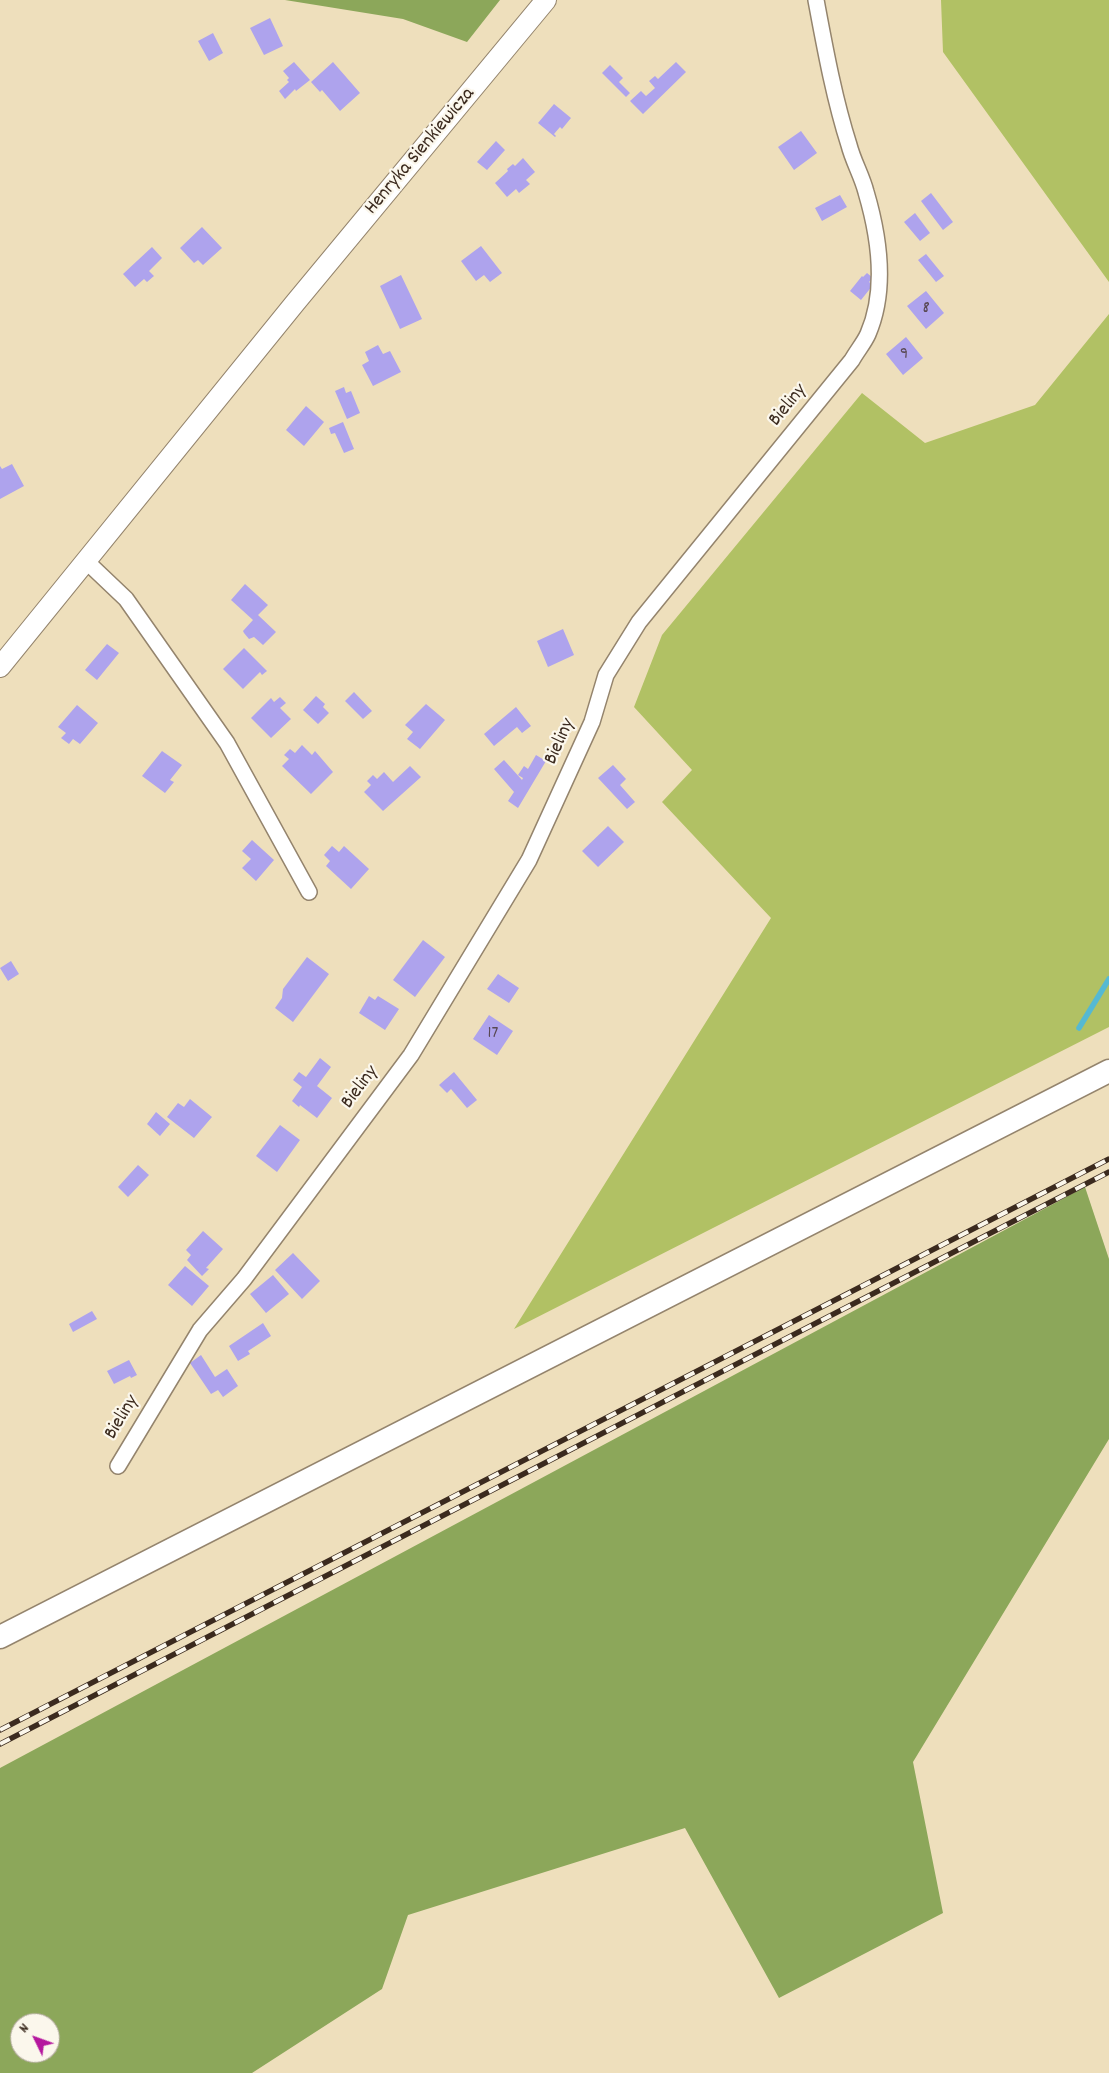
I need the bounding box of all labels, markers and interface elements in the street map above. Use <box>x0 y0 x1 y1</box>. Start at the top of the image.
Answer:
street label: Henryka Sienkiewicza <box>361 84 481 220</box>
house number: 8 <box>922 299 930 321</box>
house number: 9 <box>900 345 908 367</box>
street label: Bieliny <box>765 380 813 432</box>
street label: Bieliny <box>540 715 582 769</box>
house number: 17 <box>488 1024 498 1046</box>
street label: Bieliny <box>337 1062 385 1114</box>
street label: Bieliny <box>100 1391 146 1445</box>
north arrow <box>10 2013 60 2063</box>
text: N <box>15 2019 34 2038</box>

